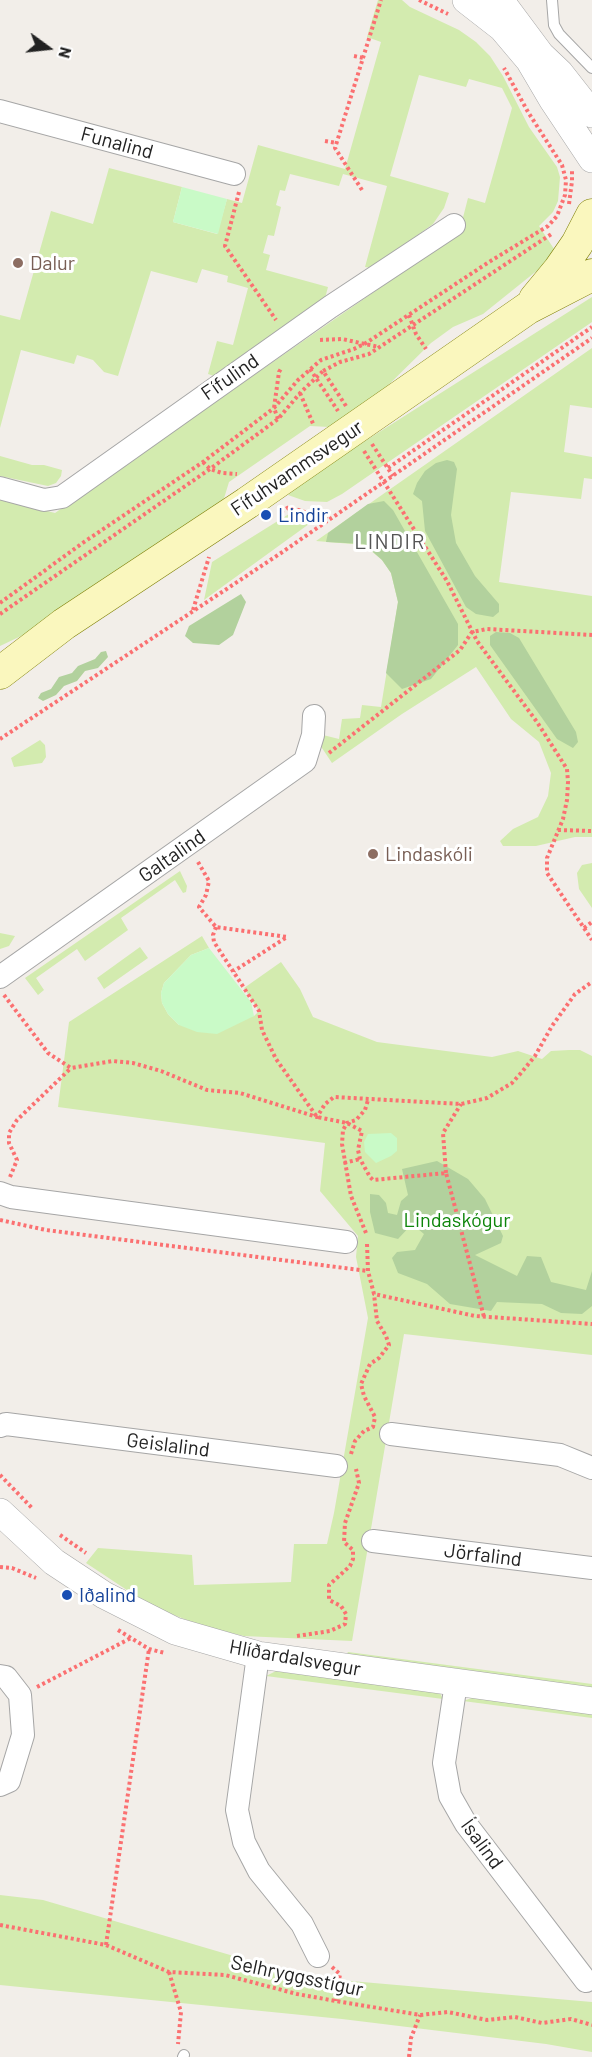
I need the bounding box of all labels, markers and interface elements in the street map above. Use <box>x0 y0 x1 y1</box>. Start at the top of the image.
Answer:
north arrow <box>18 18 78 78</box>
text: N <box>55 45 76 60</box>
street label: Funalind <box>78 122 156 164</box>
place label: Dalur <box>30 251 75 275</box>
marker: Dalur <box>11 256 25 270</box>
street label: Fífulind <box>197 349 263 405</box>
street label: Fífuhvammsvegur <box>226 415 368 521</box>
place label: Lindir <box>278 503 328 527</box>
marker: Lindir <box>259 508 273 522</box>
district label: LINDIR <box>354 529 426 555</box>
street label: Galtalind <box>134 824 210 888</box>
place label: Lindaskóli <box>385 842 473 866</box>
marker: Lindaskóli <box>366 847 380 861</box>
park label: Lindaskógur <box>404 1208 510 1232</box>
street label: Geislalind <box>125 1428 211 1462</box>
street label: Jörfalind <box>443 1538 523 1572</box>
place label: Iðalind <box>79 1583 136 1607</box>
marker: Iðalind <box>60 1588 74 1602</box>
street label: Hlíðardalsvegur <box>227 1635 363 1681</box>
street label: Ísalind <box>456 1814 508 1874</box>
street label: Selhryggsstígur <box>229 1950 365 2002</box>

